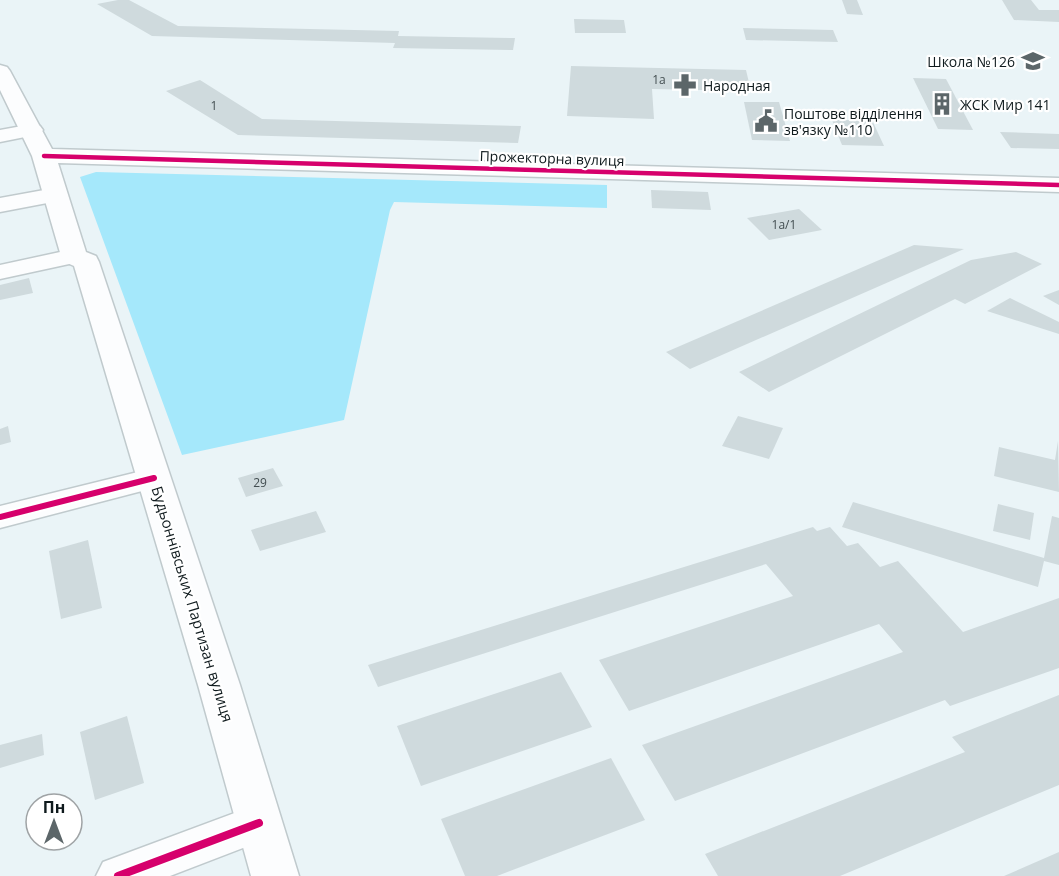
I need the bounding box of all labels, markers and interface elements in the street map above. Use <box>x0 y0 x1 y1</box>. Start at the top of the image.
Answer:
school or university icon: Школа №126 <box>1020 48 1046 74</box>
place label: Школа №126 <box>927 52 1015 71</box>
house number: 1а <box>652 71 666 88</box>
pharmacy icon: Народная <box>672 72 698 98</box>
place label: Народная <box>703 76 771 95</box>
building icon: ЖСК Мир 141 <box>929 91 955 117</box>
place label: ЖСК Мир 141 <box>960 95 1050 114</box>
house number: 1 <box>211 97 217 114</box>
place label: Поштове відділення зв'язку №110 <box>784 104 922 139</box>
public building icon: Поштове відділення зв'язку №110 <box>753 108 779 134</box>
street label: Прожекторна вулиця <box>479 146 625 170</box>
house number: 1а/1 <box>772 216 796 233</box>
house number: 29 <box>253 474 267 491</box>
street label: Будьоннівських Партизан вулиця <box>148 484 238 724</box>
north arrow <box>24 792 84 852</box>
text: Пн <box>43 796 65 818</box>

